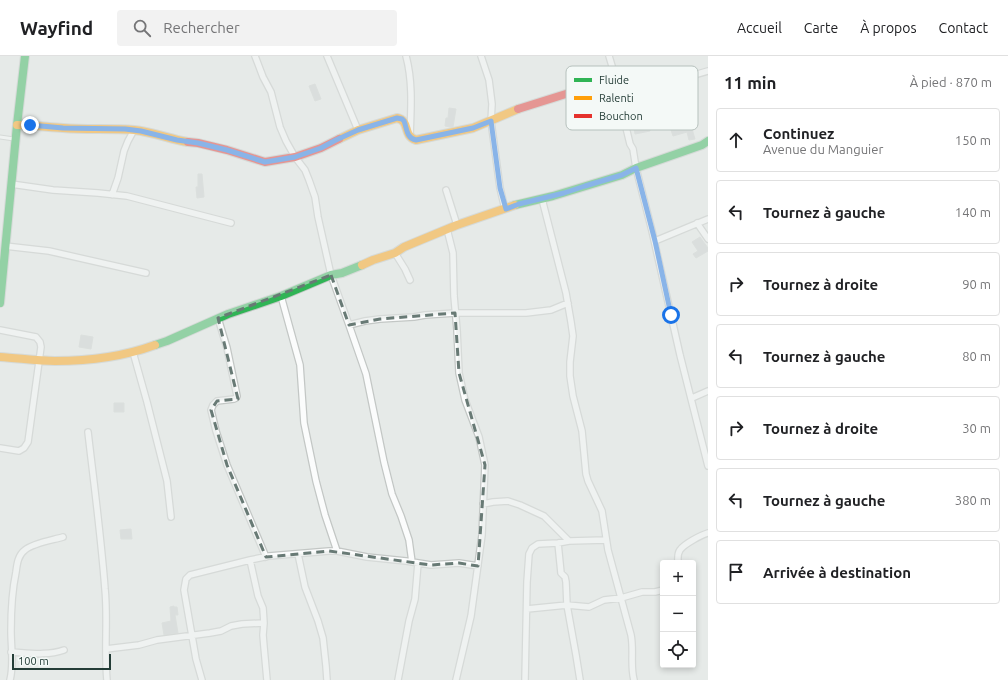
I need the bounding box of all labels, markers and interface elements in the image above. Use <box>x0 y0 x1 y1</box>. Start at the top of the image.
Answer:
search box <box>117 10 397 46</box>
text: Wayfind <box>20 17 93 39</box>
icon: search <box>131 17 153 39</box>
text: Rechercher <box>163 19 240 36</box>
text: Accueil <box>737 20 782 36</box>
text: Carte <box>804 20 838 36</box>
text: À propos <box>860 20 917 36</box>
text: Contact <box>939 20 988 36</box>
legend <box>566 66 698 130</box>
text: 11 min <box>724 73 777 92</box>
text: Fluide <box>599 74 629 86</box>
text: À pied · 870 m <box>910 75 992 89</box>
text: Ralenti <box>599 92 634 104</box>
text: Bouchon <box>599 110 643 122</box>
route end <box>21 116 39 134</box>
text: Continuez <box>763 125 834 142</box>
icon: ahead <box>725 129 747 151</box>
text: 150 m <box>955 133 991 147</box>
text: Avenue du Manguier <box>763 142 883 156</box>
icon: left <box>725 201 747 223</box>
text: Tournez à gauche <box>763 204 886 221</box>
text: 140 m <box>955 205 991 219</box>
icon: right <box>725 273 747 295</box>
text: Tournez à droite <box>763 276 878 293</box>
text: 90 m <box>962 277 991 291</box>
route start <box>662 306 680 324</box>
icon: left <box>725 345 747 367</box>
text: Tournez à gauche <box>763 348 886 365</box>
text: 80 m <box>962 349 991 363</box>
icon: right <box>725 417 747 439</box>
text: Tournez à droite <box>763 420 878 437</box>
text: 30 m <box>962 421 991 435</box>
icon: left <box>725 489 747 511</box>
text: Tournez à gauche <box>763 492 886 509</box>
text: 380 m <box>955 493 991 507</box>
map controls <box>660 560 696 668</box>
button: + <box>660 560 696 596</box>
icon: arrive <box>725 561 747 583</box>
text: Arrivée à destination <box>763 564 911 581</box>
button: − <box>660 596 696 632</box>
button: locate <box>660 632 696 668</box>
scale bar <box>12 652 111 671</box>
text: 100 m <box>18 655 49 667</box>

